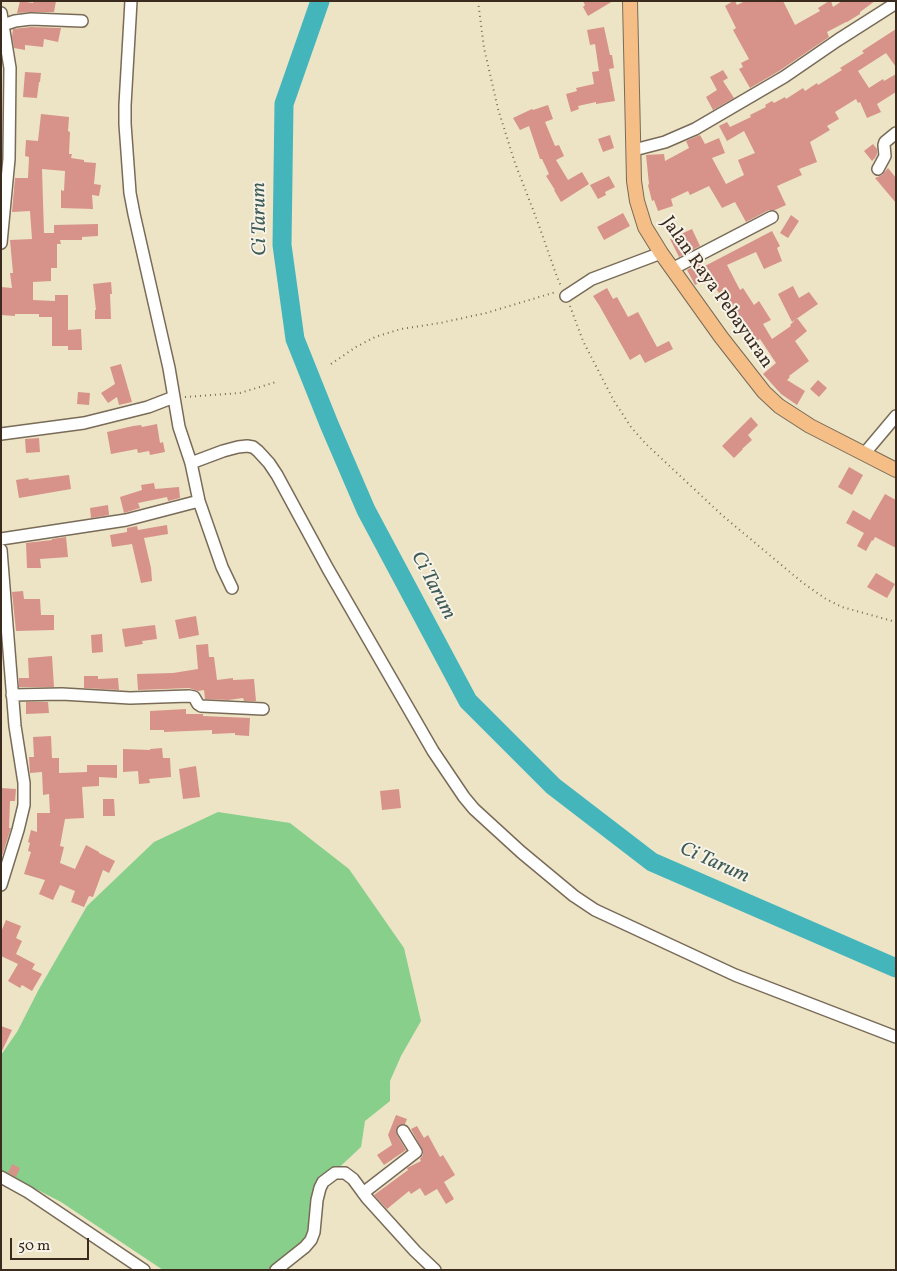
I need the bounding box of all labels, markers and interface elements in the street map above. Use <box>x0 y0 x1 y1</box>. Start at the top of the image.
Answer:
water label: Ci Tarum <box>248 182 274 256</box>
street label: Jalan Raya Pebayuran <box>655 213 777 373</box>
water label: Ci Tarum <box>404 548 460 624</box>
water label: Ci Tarum <box>675 838 753 890</box>
scale bar <box>12 1228 91 1260</box>
text: 50 m <box>18 1236 50 1257</box>

